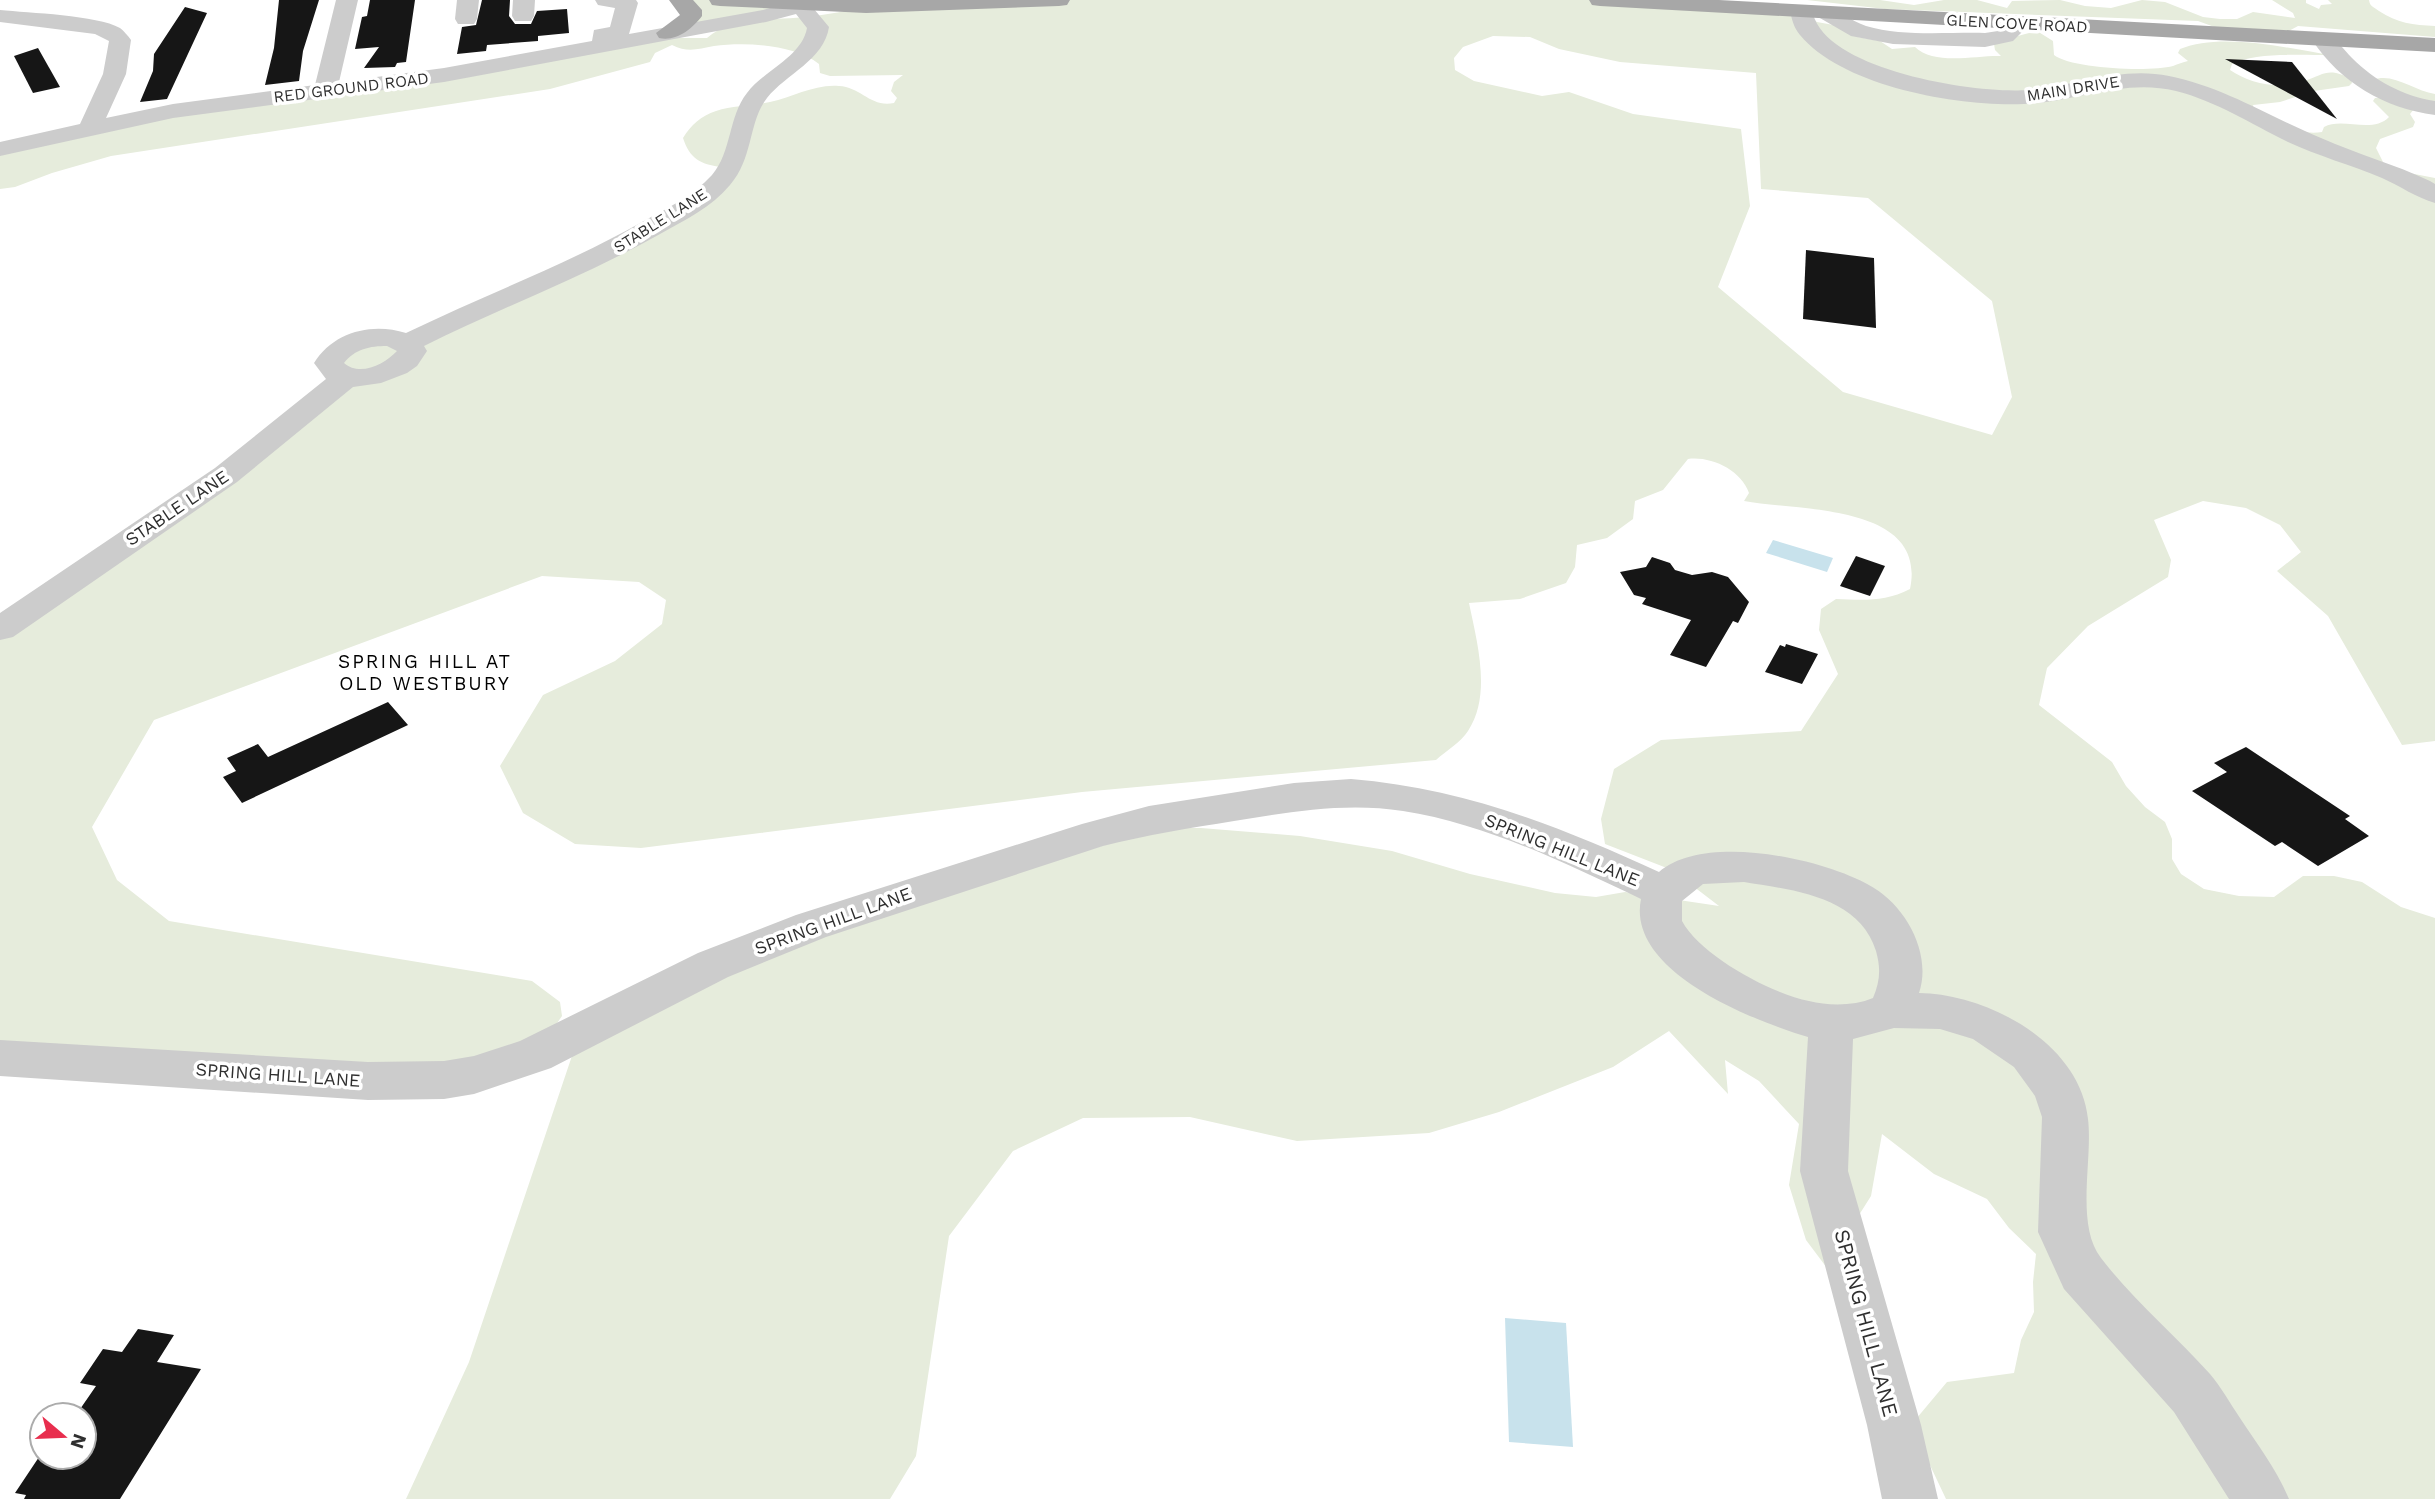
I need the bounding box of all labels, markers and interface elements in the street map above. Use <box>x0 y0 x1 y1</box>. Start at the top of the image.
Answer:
street label: GLEN COVE ROAD <box>1946 10 2088 37</box>
street label: RED GROUND ROAD <box>272 69 430 106</box>
street label: MAIN DRIVE <box>2025 72 2121 105</box>
street label: STABLE LANE <box>610 184 710 257</box>
street label: STABLE LANE <box>121 465 232 550</box>
district label: SPRING HILL AT OLD WESTBURY <box>338 650 512 695</box>
street label: SPRING HILL LANE <box>1482 809 1643 890</box>
street label: SPRING HILL LANE <box>752 882 914 959</box>
street label: SPRING HILL LANE <box>195 1058 361 1091</box>
street label: SPRING HILL LANE <box>1829 1227 1904 1419</box>
north arrow <box>28 1401 98 1471</box>
text: N <box>65 1431 92 1452</box>

